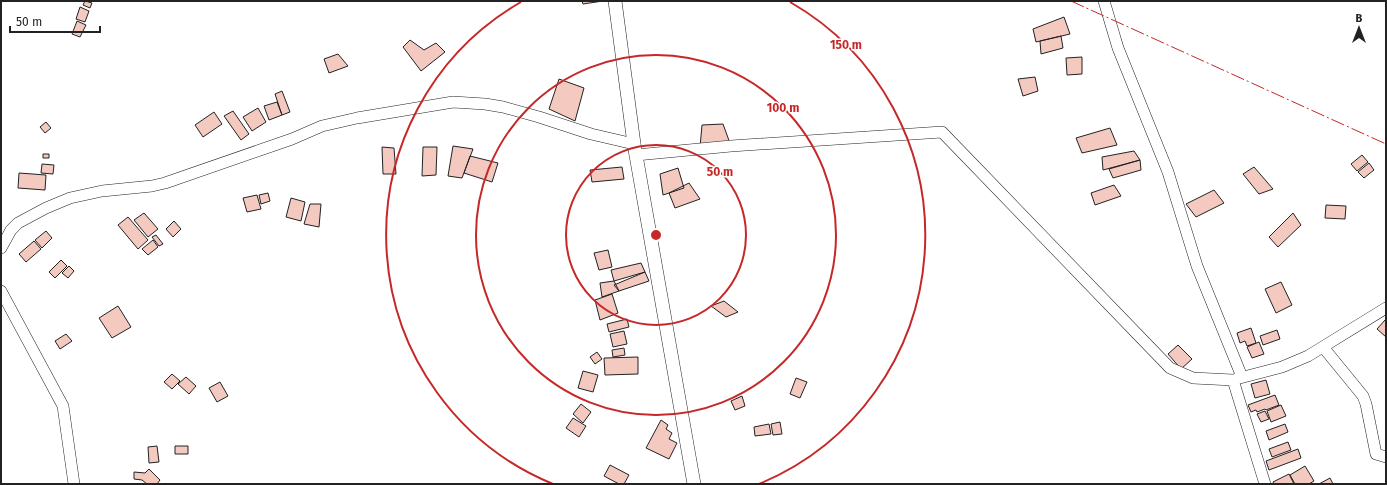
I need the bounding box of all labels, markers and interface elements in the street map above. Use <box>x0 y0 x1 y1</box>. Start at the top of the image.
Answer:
scale bar <box>10 8 100 34</box>
north arrow <box>1339 8 1379 48</box>
text: B <box>1356 12 1363 25</box>
text: 50 m <box>16 15 42 29</box>
text: 150 m <box>830 38 862 52</box>
text: 100 m <box>767 101 799 115</box>
text: 50 m <box>707 165 733 179</box>
centre of rings <box>649 228 663 242</box>

